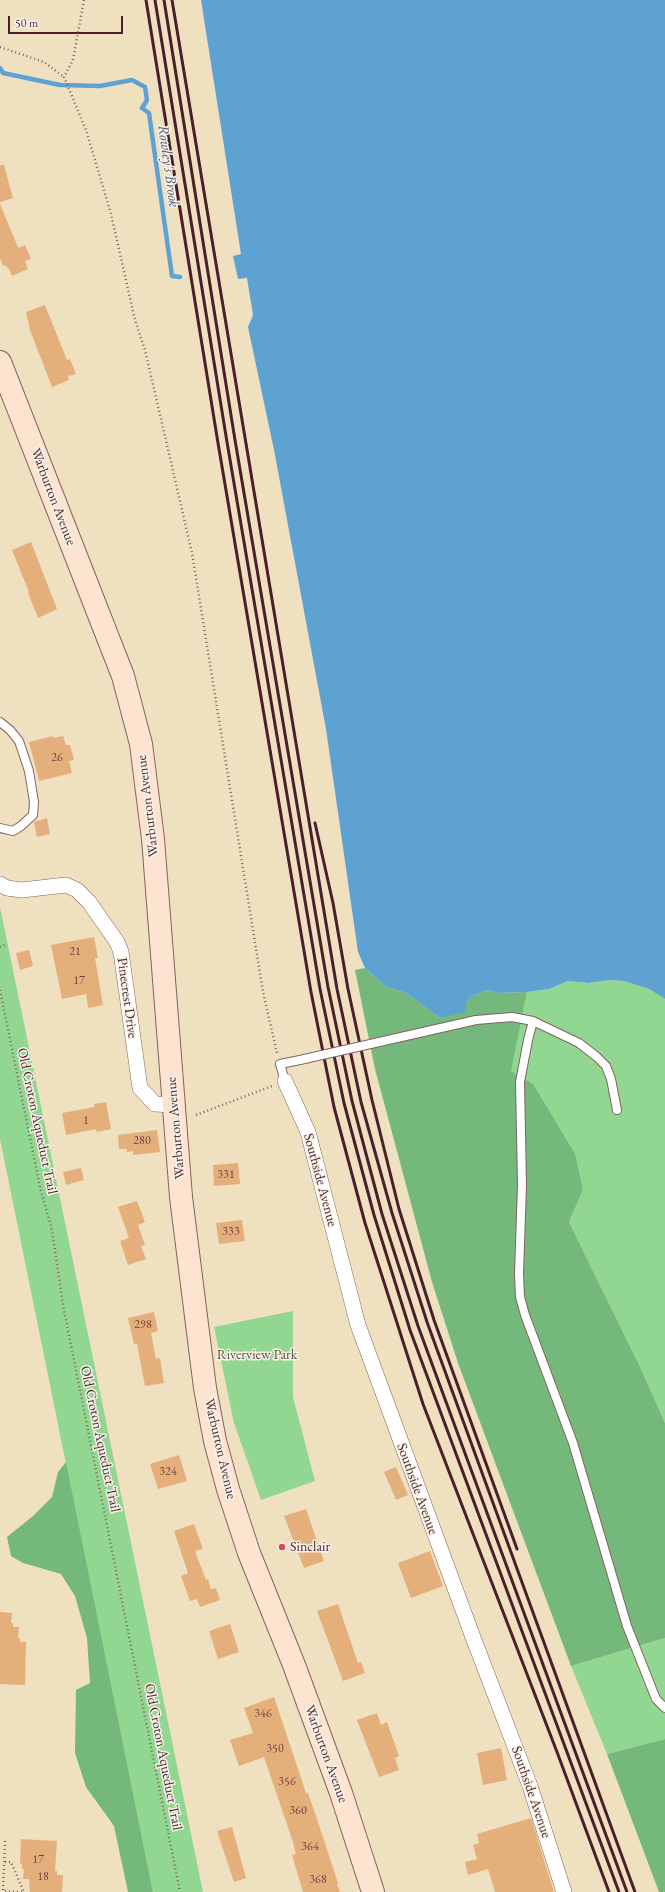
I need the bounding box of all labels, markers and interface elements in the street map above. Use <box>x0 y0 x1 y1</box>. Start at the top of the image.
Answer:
scale bar <box>10 8 125 34</box>
text: 50 m <box>15 15 38 31</box>
water label: Rowley's Brook <box>153 124 183 208</box>
street label: Warburton Avenue <box>27 446 79 548</box>
house number: 26 <box>51 751 63 765</box>
street label: Warburton Avenue <box>133 754 163 858</box>
house number: 21 <box>69 945 81 959</box>
street label: Pinecrest Drive <box>113 957 141 1039</box>
house number: 17 <box>73 974 85 988</box>
street label: Old Croton Aqueduct Trail <box>13 1046 61 1196</box>
street label: Warburton Avenue <box>163 1076 189 1180</box>
house number: 1 <box>83 1114 89 1128</box>
street label: Southside Avenue <box>299 1132 341 1228</box>
house number: 280 <box>133 1134 151 1148</box>
house number: 331 <box>217 1168 235 1182</box>
house number: 333 <box>222 1225 240 1239</box>
house number: 298 <box>134 1318 152 1332</box>
park label: Riverview Park <box>217 1347 297 1363</box>
street label: Old Croton Aqueduct Trail <box>76 1364 124 1514</box>
street label: Warburton Avenue <box>200 1397 240 1501</box>
street label: Southside Avenue <box>393 1441 441 1537</box>
house number: 324 <box>159 1465 177 1479</box>
place label: Sinclair <box>290 1539 330 1555</box>
marker: Sinclair <box>277 1542 287 1552</box>
street label: Old Croton Aqueduct Trail <box>141 1682 185 1832</box>
street label: Warburton Avenue <box>301 1703 351 1805</box>
house number: 346 <box>254 1707 272 1721</box>
house number: 350 <box>266 1742 284 1756</box>
street label: Southside Avenue <box>507 1744 555 1840</box>
house number: 356 <box>278 1775 296 1789</box>
house number: 360 <box>289 1804 307 1818</box>
house number: 364 <box>301 1840 319 1854</box>
house number: 17 <box>32 1853 44 1867</box>
house number: 18 <box>37 1870 49 1884</box>
house number: 368 <box>309 1873 327 1887</box>

